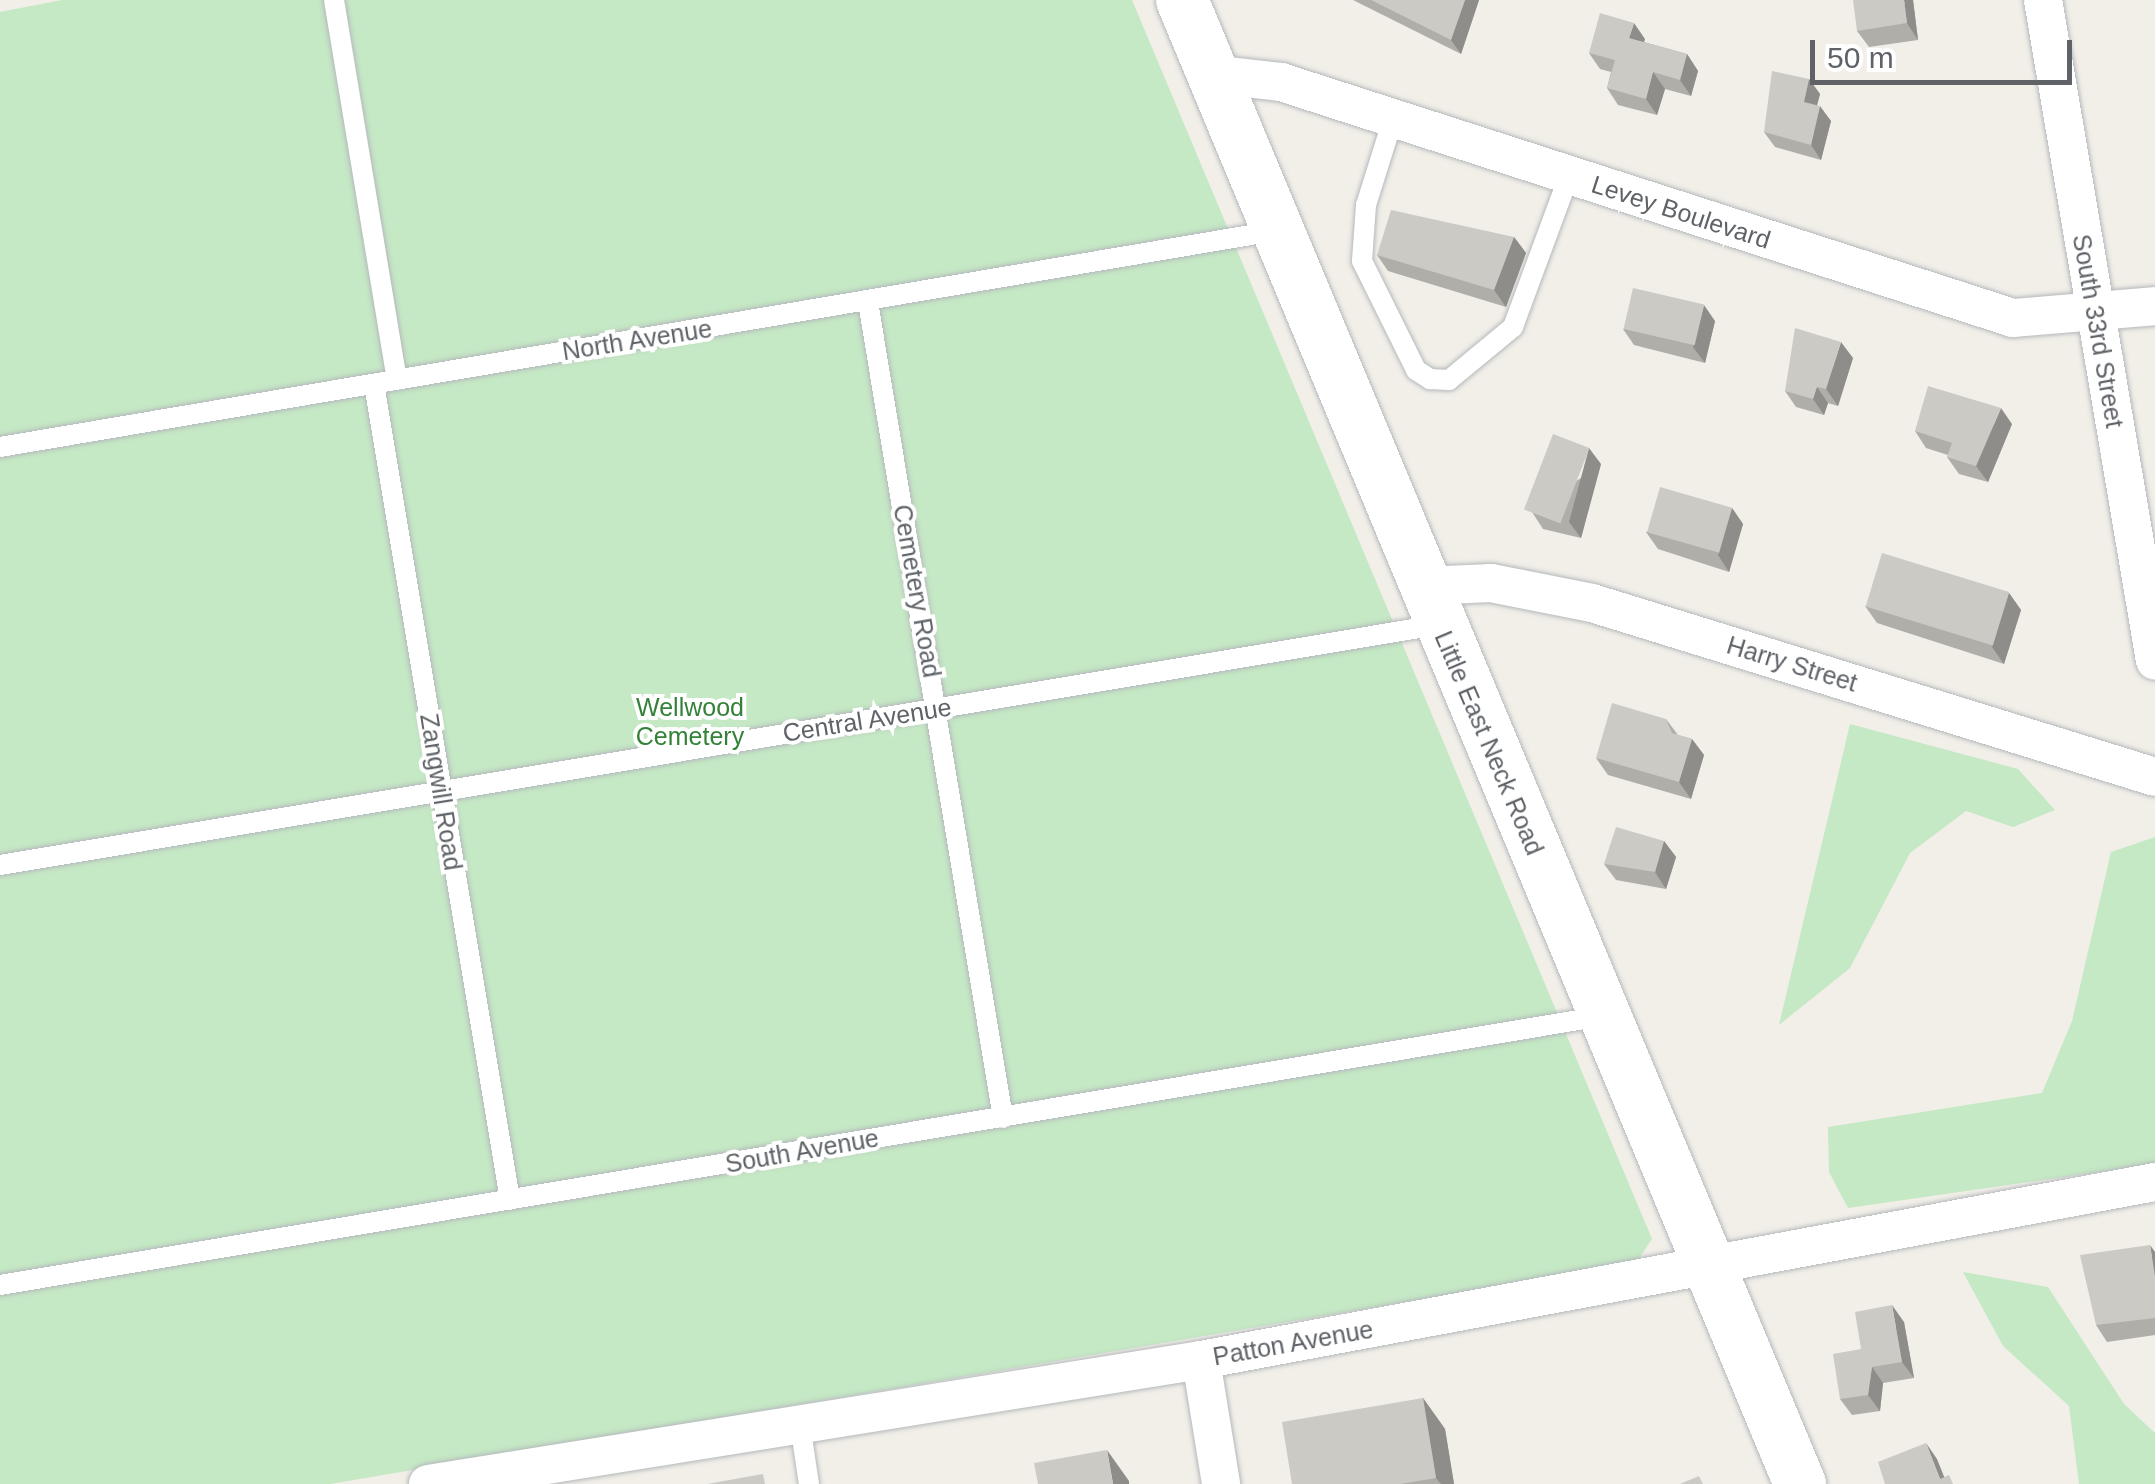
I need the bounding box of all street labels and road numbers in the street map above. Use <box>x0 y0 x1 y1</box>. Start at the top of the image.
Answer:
street label: Levey Boulevard <box>1588 169 1774 255</box>
street label: South 33rd Street <box>2066 232 2130 430</box>
street label: North Avenue <box>559 313 715 367</box>
street label: Cemetery Road <box>887 502 947 680</box>
street label: Little East Neck Road <box>1428 626 1550 860</box>
street label: Harry Street <box>1723 630 1861 698</box>
street label: Central Avenue <box>780 692 954 748</box>
street label: Zangwill Road <box>414 711 468 873</box>
street label: South Avenue <box>722 1123 882 1179</box>
street label: Patton Avenue <box>1210 1314 1376 1372</box>

